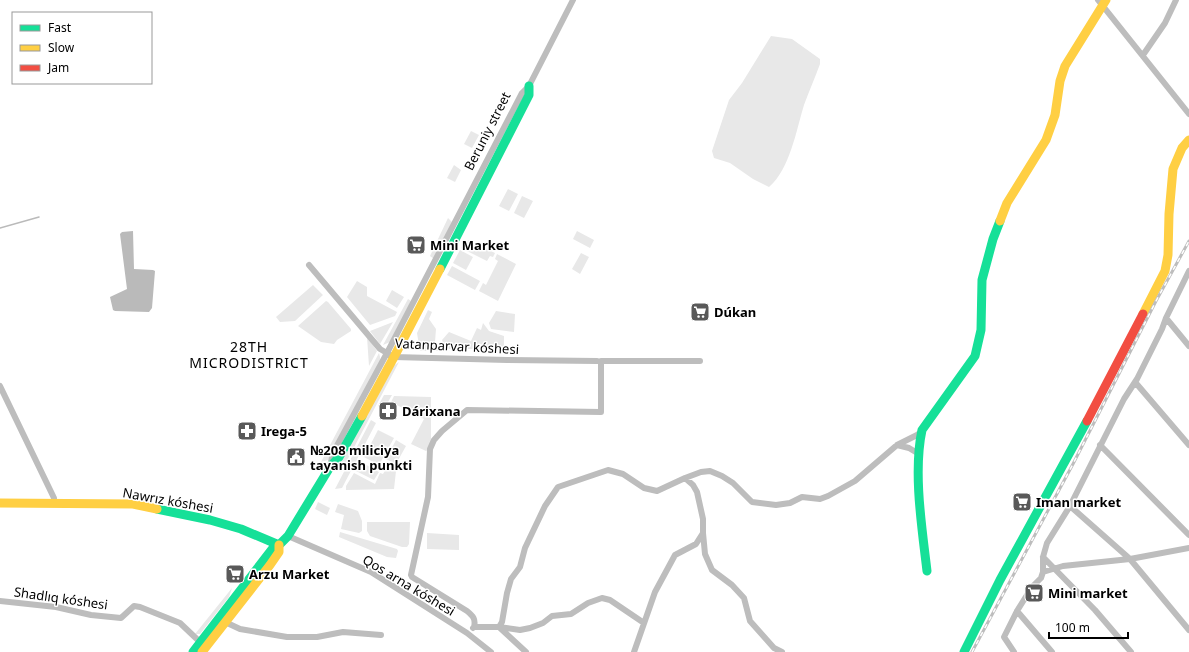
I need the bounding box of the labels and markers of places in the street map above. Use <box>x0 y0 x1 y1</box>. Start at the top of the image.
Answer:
supermarket icon: Mini Market <box>405 234 427 256</box>
place label: Mini Market <box>430 236 510 254</box>
supermarket icon: Dúkan <box>689 301 711 323</box>
place label: Dúkan <box>714 303 756 321</box>
pharmacy icon: Dárixana <box>377 400 399 422</box>
place label: Dárixana <box>402 402 461 420</box>
pharmacy icon: Irega-5 <box>236 420 258 442</box>
place label: Irega-5 <box>261 422 307 440</box>
place label: №208 miliciya tayanish punkti <box>310 441 412 474</box>
public building icon: №208 miliciya tayanish punkti <box>285 446 307 468</box>
supermarket icon: Iman market <box>1011 491 1033 513</box>
place label: Iman market <box>1036 493 1121 511</box>
supermarket icon: Arzu Market <box>224 563 246 585</box>
place label: Arzu Market <box>249 565 330 583</box>
supermarket icon: Mini market <box>1023 582 1045 604</box>
place label: Mini market <box>1048 584 1128 602</box>

